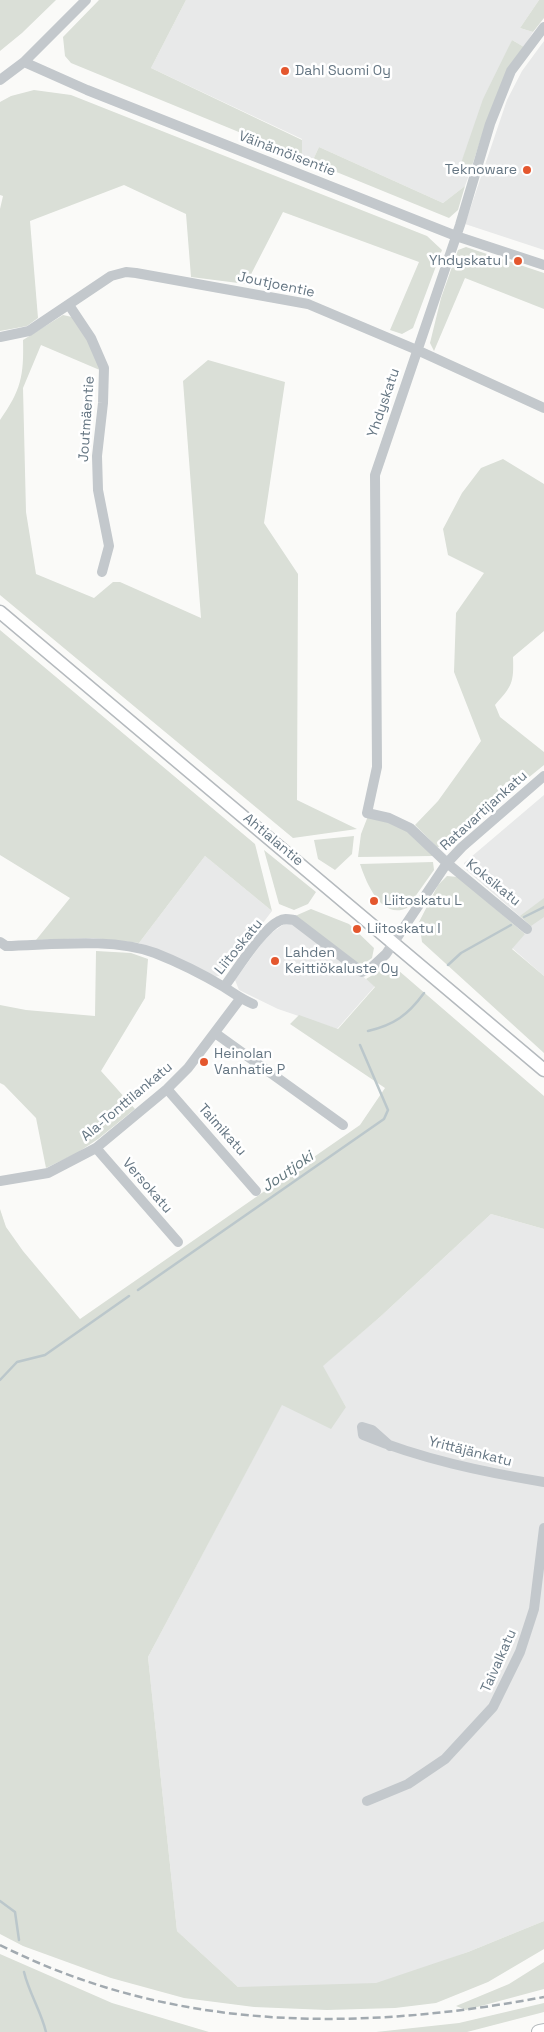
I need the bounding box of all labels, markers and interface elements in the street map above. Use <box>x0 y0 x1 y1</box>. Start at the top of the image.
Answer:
place label: Dahl Suomi Oy <box>295 63 391 79</box>
marker: Dahl Suomi Oy <box>279 65 291 77</box>
street label: Väinämöisentie <box>236 128 338 180</box>
place label: Teknoware <box>445 162 517 178</box>
marker: Teknoware <box>521 164 533 176</box>
place label: Yhdyskatu I <box>429 253 508 269</box>
marker: Yhdyskatu I <box>512 255 524 267</box>
street label: Joutjoentie <box>236 269 316 301</box>
street label: Yhdyskatu <box>364 366 404 440</box>
street label: Joutmäentie <box>76 375 98 463</box>
street label: Ratavartijankatu <box>437 768 531 854</box>
street label: Ahtialantie <box>240 810 306 870</box>
street label: Koksikatu <box>462 856 524 910</box>
place label: Liitoskatu L <box>384 893 462 909</box>
marker: Liitoskatu L <box>368 895 380 907</box>
street label: Liitoskatu <box>211 916 267 978</box>
place label: Liitoskatu I <box>367 921 441 937</box>
marker: Liitoskatu I <box>351 923 363 935</box>
place label: Lahden Keittiökaluste Oy <box>285 945 399 978</box>
marker: Lahden Keittiökaluste Oy <box>269 955 281 967</box>
place label: Heinolan Vanhatie P <box>214 1046 285 1078</box>
marker: Heinolan Vanhatie P <box>198 1056 210 1068</box>
street label: Ala-Tonttilankatu <box>78 1059 176 1145</box>
street label: Taimikatu <box>194 1101 250 1159</box>
water label: Joutjoki <box>259 1148 317 1196</box>
street label: Versokatu <box>118 1155 176 1217</box>
street label: Yrittäjänkatu <box>427 1434 513 1470</box>
street label: Taivalkatu <box>478 1627 520 1695</box>

